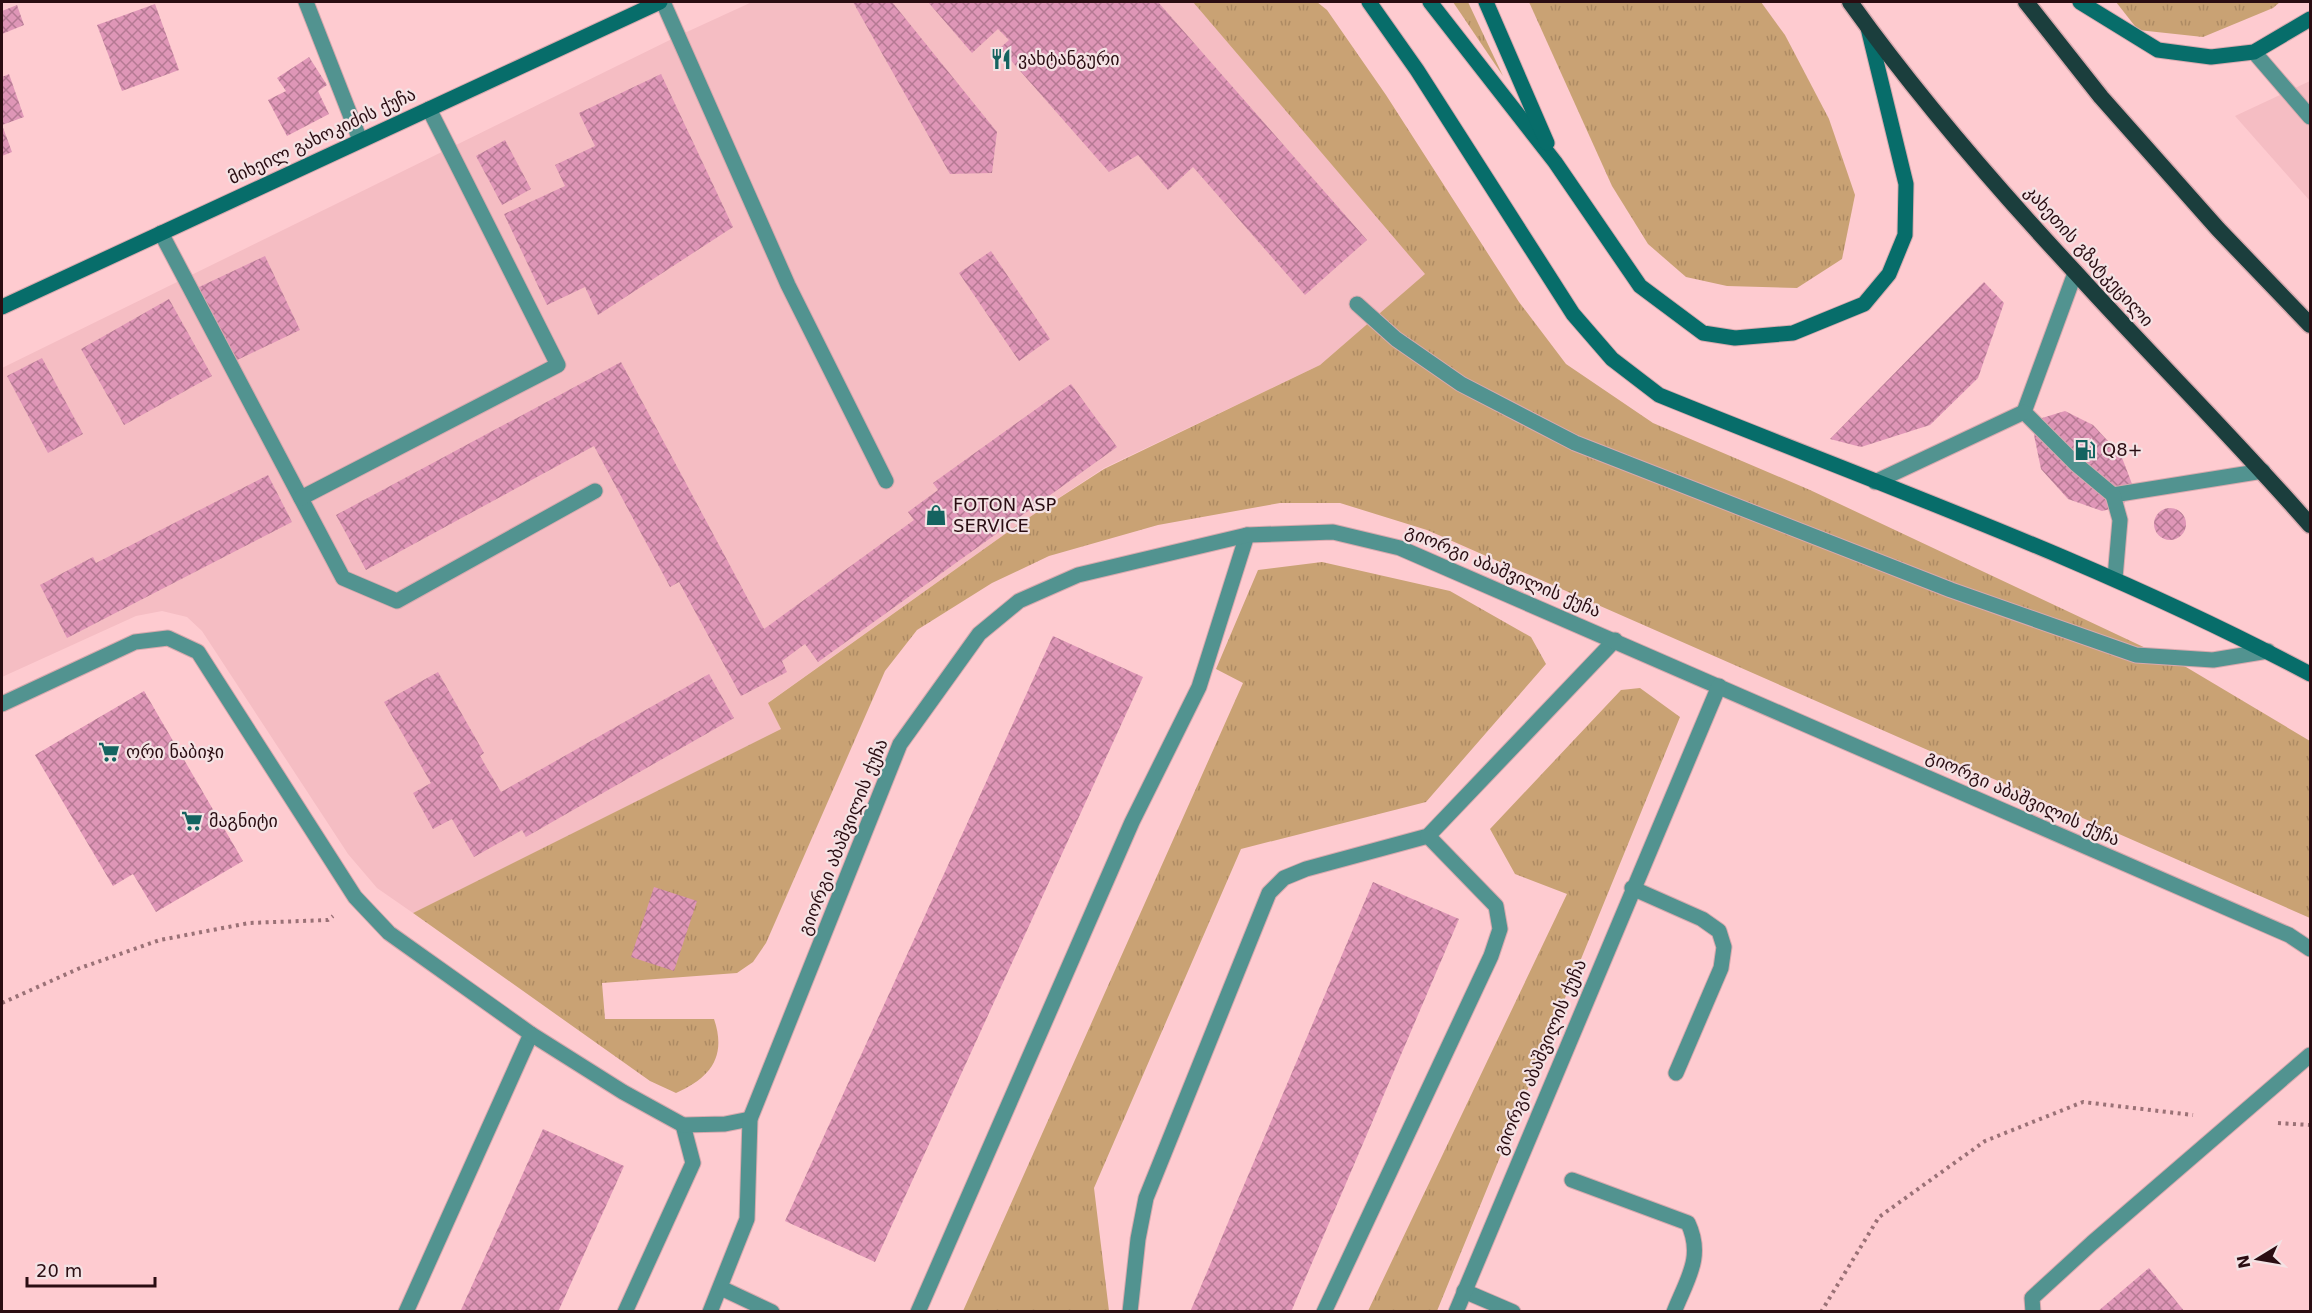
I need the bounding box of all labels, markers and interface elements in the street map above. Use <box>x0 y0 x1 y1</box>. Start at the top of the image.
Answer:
restaurant icon: ვახტანგური <box>989 47 1013 71</box>
place label: ვახტანგური <box>1018 48 1120 69</box>
street label: მიხეილ გახოკიძის ქუჩა <box>225 83 419 188</box>
street label: კახეთის გზატკეცილი <box>2021 181 2158 331</box>
fuel station icon: Q8+ <box>2073 438 2097 462</box>
place label: Q8+ <box>2102 439 2143 460</box>
place label: FOTON ASP SERVICE <box>953 494 1057 536</box>
shop icon: FOTON ASP SERVICE <box>924 503 948 527</box>
street label: გიორგი აბაშვილის ქუჩა <box>1402 520 1604 621</box>
street label: გიორგი აბაშვილის ქუჩა <box>793 736 892 938</box>
supermarket icon: ორი ნაბიჯი <box>97 740 121 764</box>
place label: ორი ნაბიჯი <box>126 741 224 762</box>
street label: გიორგი აბაშვილის ქუჩა <box>1923 745 2123 850</box>
supermarket icon: მაგნიტი <box>180 809 204 833</box>
place label: მაგნიტი <box>209 810 278 831</box>
street label: გიორგი აბაშვილის ქუჩა <box>1489 956 1590 1158</box>
north arrow <box>2228 1229 2288 1289</box>
scale bar <box>27 1250 154 1288</box>
text: N <box>2233 1253 2254 1270</box>
text: 20 m <box>36 1260 82 1281</box>

